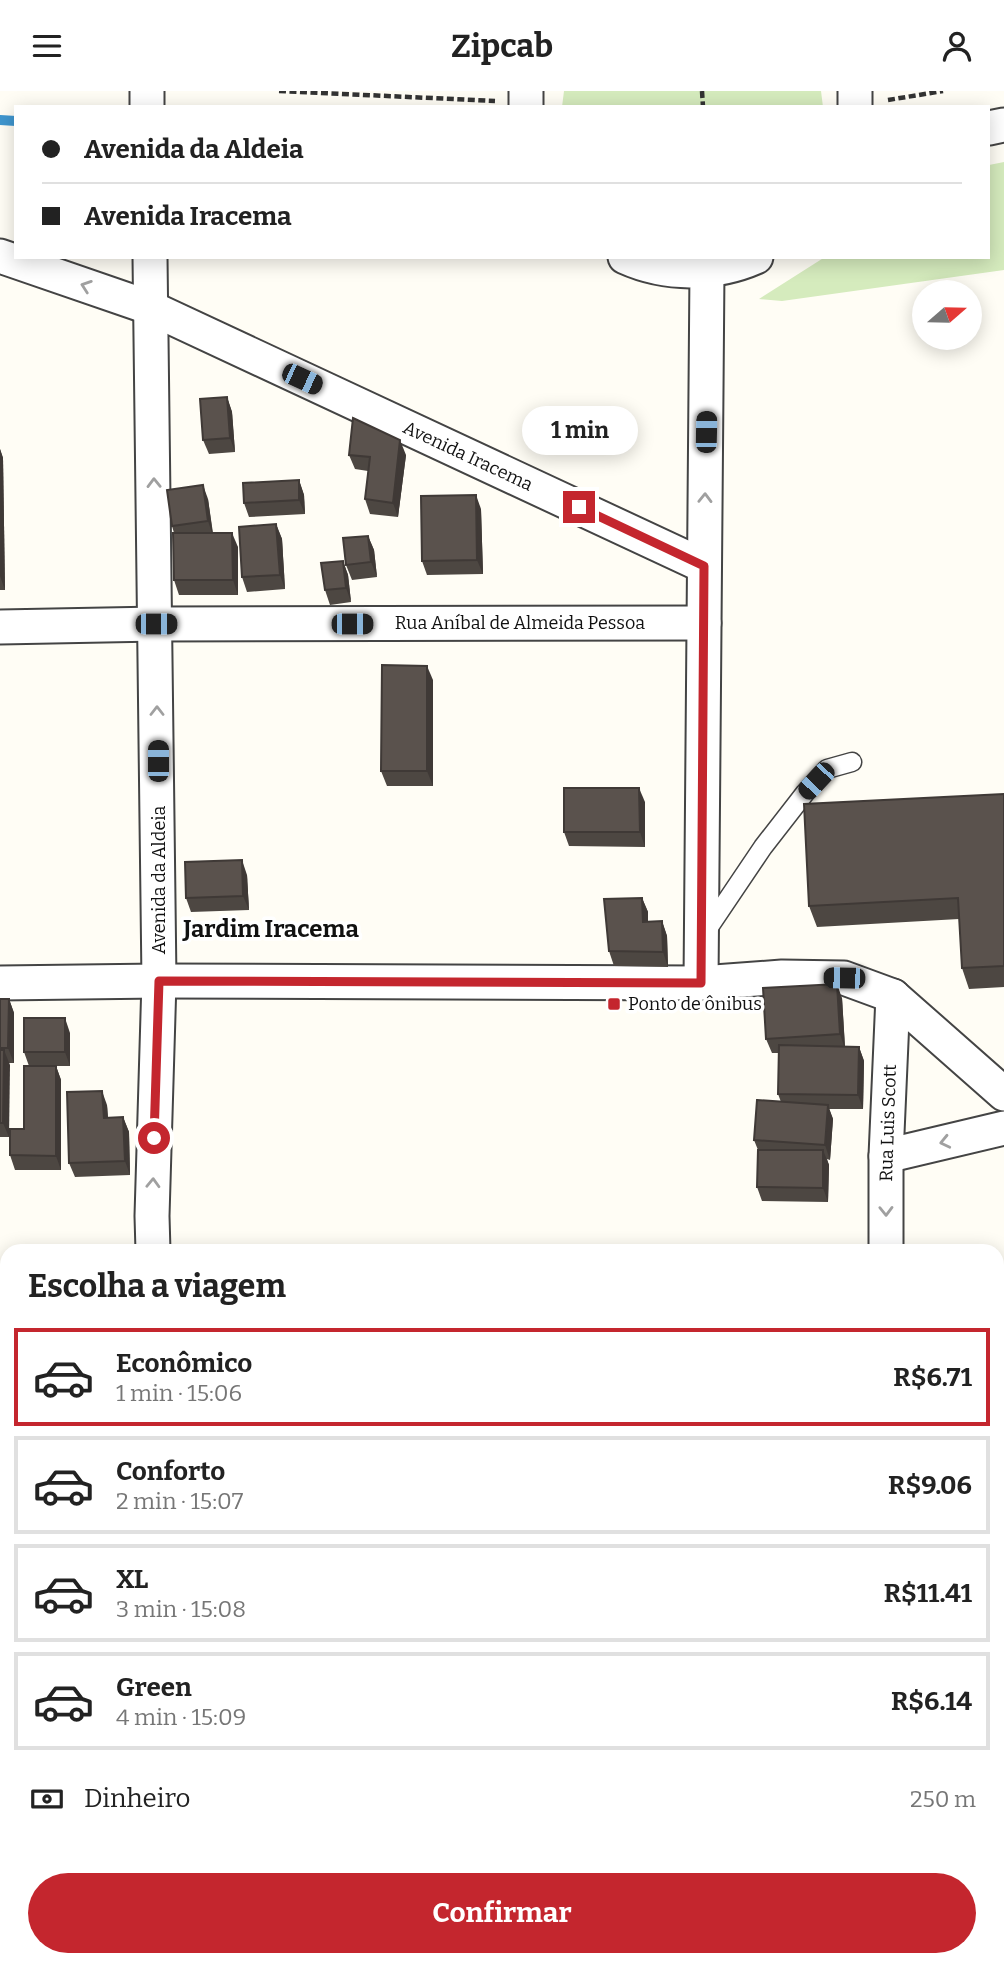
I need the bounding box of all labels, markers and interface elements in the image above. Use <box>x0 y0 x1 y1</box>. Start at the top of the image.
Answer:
icon: menu <box>28 27 66 65</box>
text: Zipcab <box>451 27 553 65</box>
icon: person <box>938 27 976 65</box>
text: Avenida da Aldeia <box>84 134 303 165</box>
text: Avenida Iracema <box>84 201 292 232</box>
one-way arrow <box>81 280 93 294</box>
north arrow <box>912 280 982 350</box>
map controls <box>912 280 982 350</box>
car <box>279 361 326 397</box>
callout: 1 min <box>521 405 637 455</box>
car <box>696 411 717 453</box>
street label: Avenida Iracema <box>400 416 537 496</box>
text: 1 min <box>551 416 609 444</box>
one-way arrow <box>146 477 162 488</box>
route end <box>563 491 595 523</box>
one-way arrow <box>697 492 713 502</box>
street label: Rua Aníbal de Almeida Pessoa <box>395 612 645 634</box>
car <box>136 614 178 635</box>
car <box>332 614 374 635</box>
one-way arrow <box>149 705 165 715</box>
car <box>148 740 169 782</box>
car <box>794 758 839 804</box>
street label: Avenida da Aldeia <box>148 806 170 954</box>
district label: Jardim Iracema <box>181 915 359 943</box>
car <box>823 967 866 989</box>
place label: Ponto de ônibus <box>628 993 762 1015</box>
marker: Ponto de ônibus <box>606 996 622 1012</box>
street label: Rua Luis Scott <box>875 1063 901 1182</box>
route start <box>138 1122 170 1154</box>
one-way arrow <box>939 1134 951 1148</box>
one-way arrow <box>145 1177 160 1188</box>
one-way arrow <box>879 1206 894 1217</box>
text: Escolha a viagem <box>28 1267 286 1305</box>
icon: car <box>32 1346 95 1409</box>
text: Econômico <box>116 1348 252 1379</box>
text: R$6.71 <box>893 1362 972 1393</box>
text: 1 min · 15:06 <box>116 1379 242 1407</box>
icon: car <box>32 1454 95 1517</box>
text: Conforto <box>116 1456 225 1487</box>
text: R$9.06 <box>888 1470 972 1501</box>
text: 2 min · 15:07 <box>116 1487 243 1515</box>
icon: car <box>32 1562 95 1625</box>
text: XL <box>116 1564 148 1595</box>
text: R$11.41 <box>884 1578 972 1609</box>
text: 3 min · 15:08 <box>116 1595 246 1623</box>
icon: car <box>32 1670 95 1733</box>
text: Green <box>116 1672 192 1703</box>
text: R$6.14 <box>891 1686 972 1717</box>
text: 4 min · 15:09 <box>116 1703 246 1731</box>
icon: cash <box>28 1780 66 1818</box>
text: Dinheiro <box>84 1783 190 1814</box>
text: 250 m <box>910 1785 976 1813</box>
button: Confirmar <box>28 1873 976 1953</box>

